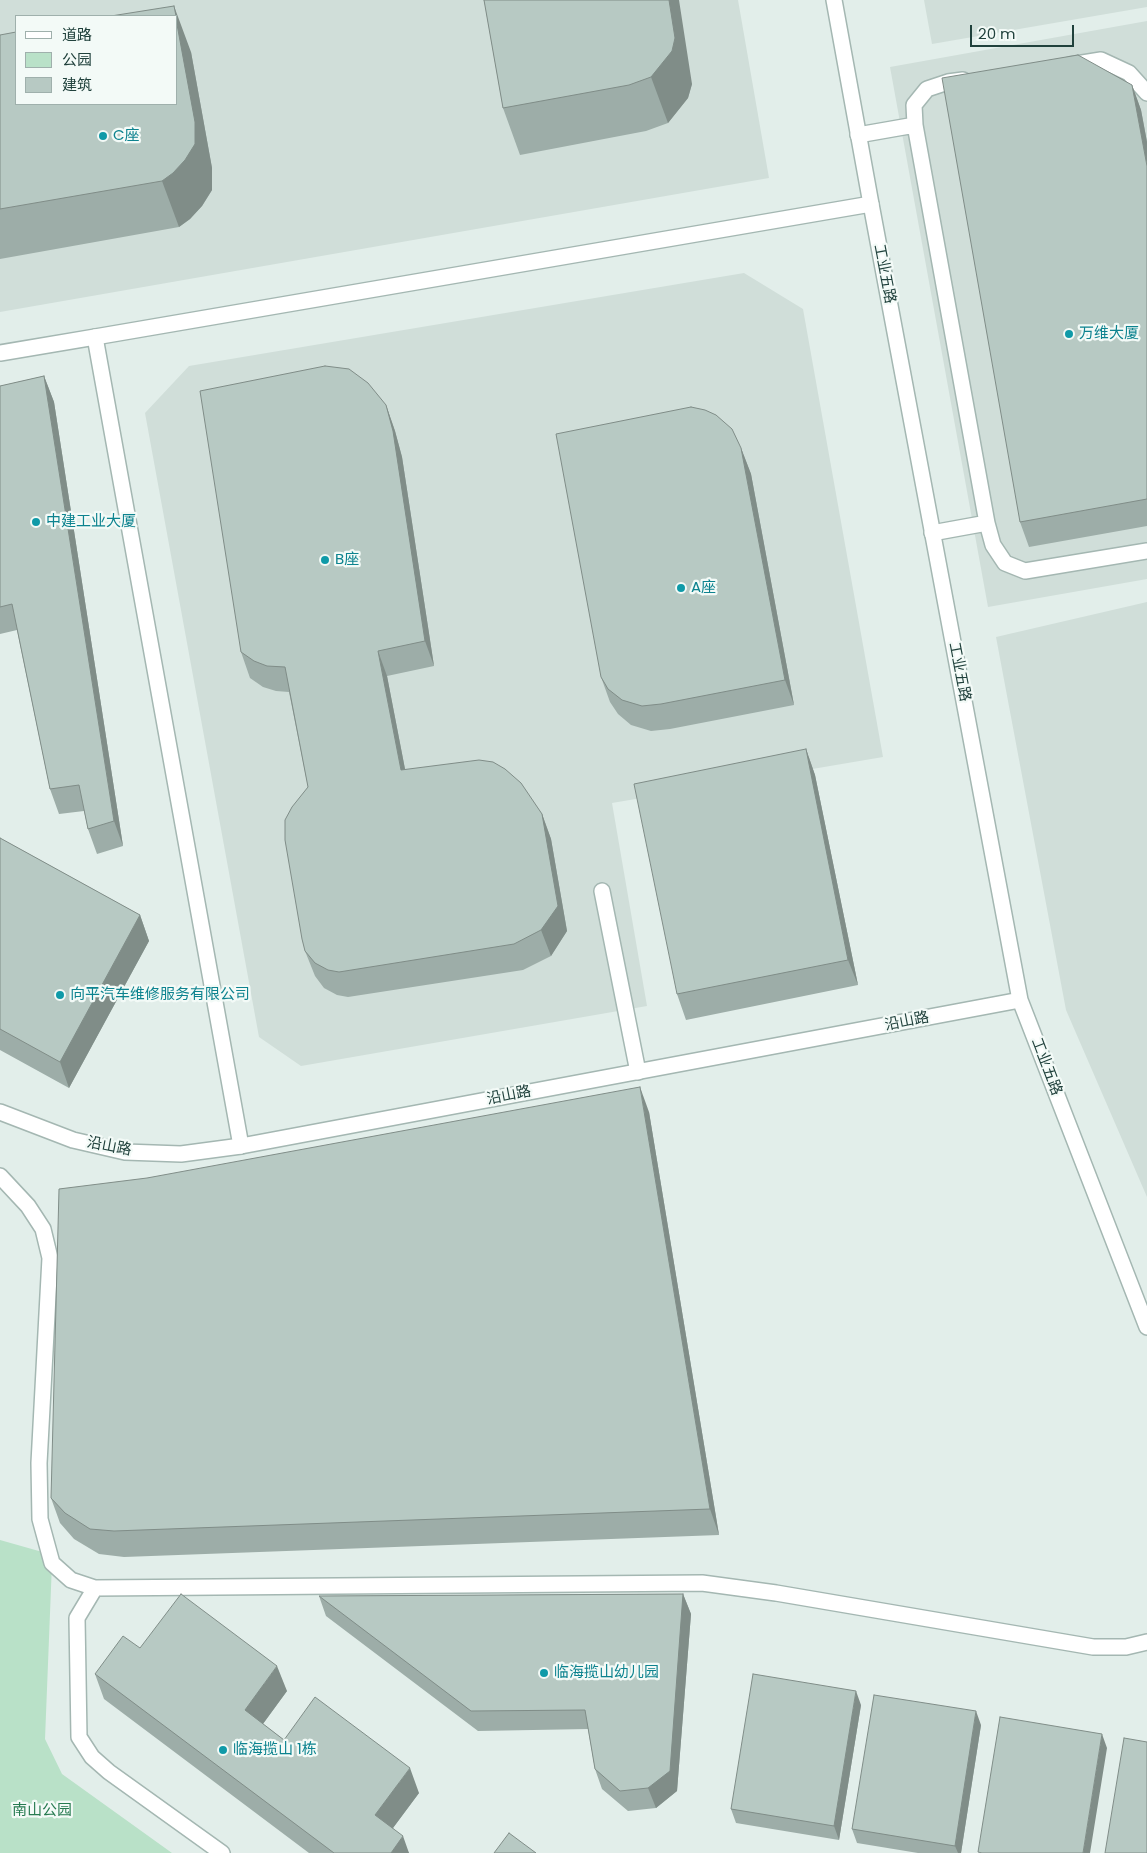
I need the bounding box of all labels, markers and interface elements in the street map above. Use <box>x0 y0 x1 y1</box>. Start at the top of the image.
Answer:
legend <box>15 15 178 105</box>
scale bar <box>972 15 1076 47</box>
text: 20 m <box>978 23 1016 44</box>
text: 道路 <box>62 24 92 45</box>
text: 公园 <box>62 49 92 70</box>
text: 建筑 <box>62 74 92 95</box>
place label: C座 <box>113 127 140 145</box>
marker: C座 <box>97 130 109 142</box>
street label: 工业五路 <box>869 243 899 305</box>
place label: 万维大厦 <box>1079 325 1139 343</box>
marker: 万维大厦 <box>1063 328 1075 340</box>
place label: 中建工业大厦 <box>46 513 136 531</box>
marker: 中建工业大厦 <box>30 516 42 528</box>
place label: B座 <box>335 551 359 569</box>
marker: B座 <box>319 554 331 566</box>
place label: A座 <box>691 579 716 597</box>
marker: A座 <box>675 582 687 594</box>
street label: 工业五路 <box>944 641 974 703</box>
place label: 向平汽车维修服务有限公司 <box>70 986 250 1004</box>
marker: 向平汽车维修服务有限公司 <box>54 989 66 1001</box>
street label: 沿山路 <box>883 1009 931 1035</box>
street label: 工业五路 <box>1027 1036 1065 1098</box>
street label: 沿山路 <box>485 1083 533 1109</box>
street label: 沿山路 <box>85 1134 133 1160</box>
place label: 临海揽山幼儿园 <box>554 1664 659 1682</box>
marker: 临海揽山幼儿园 <box>538 1667 550 1679</box>
place label: 临海揽山 1栋 <box>233 1741 317 1759</box>
marker: 临海揽山 1栋 <box>217 1744 229 1756</box>
park label: 南山公园 <box>12 1802 72 1820</box>

